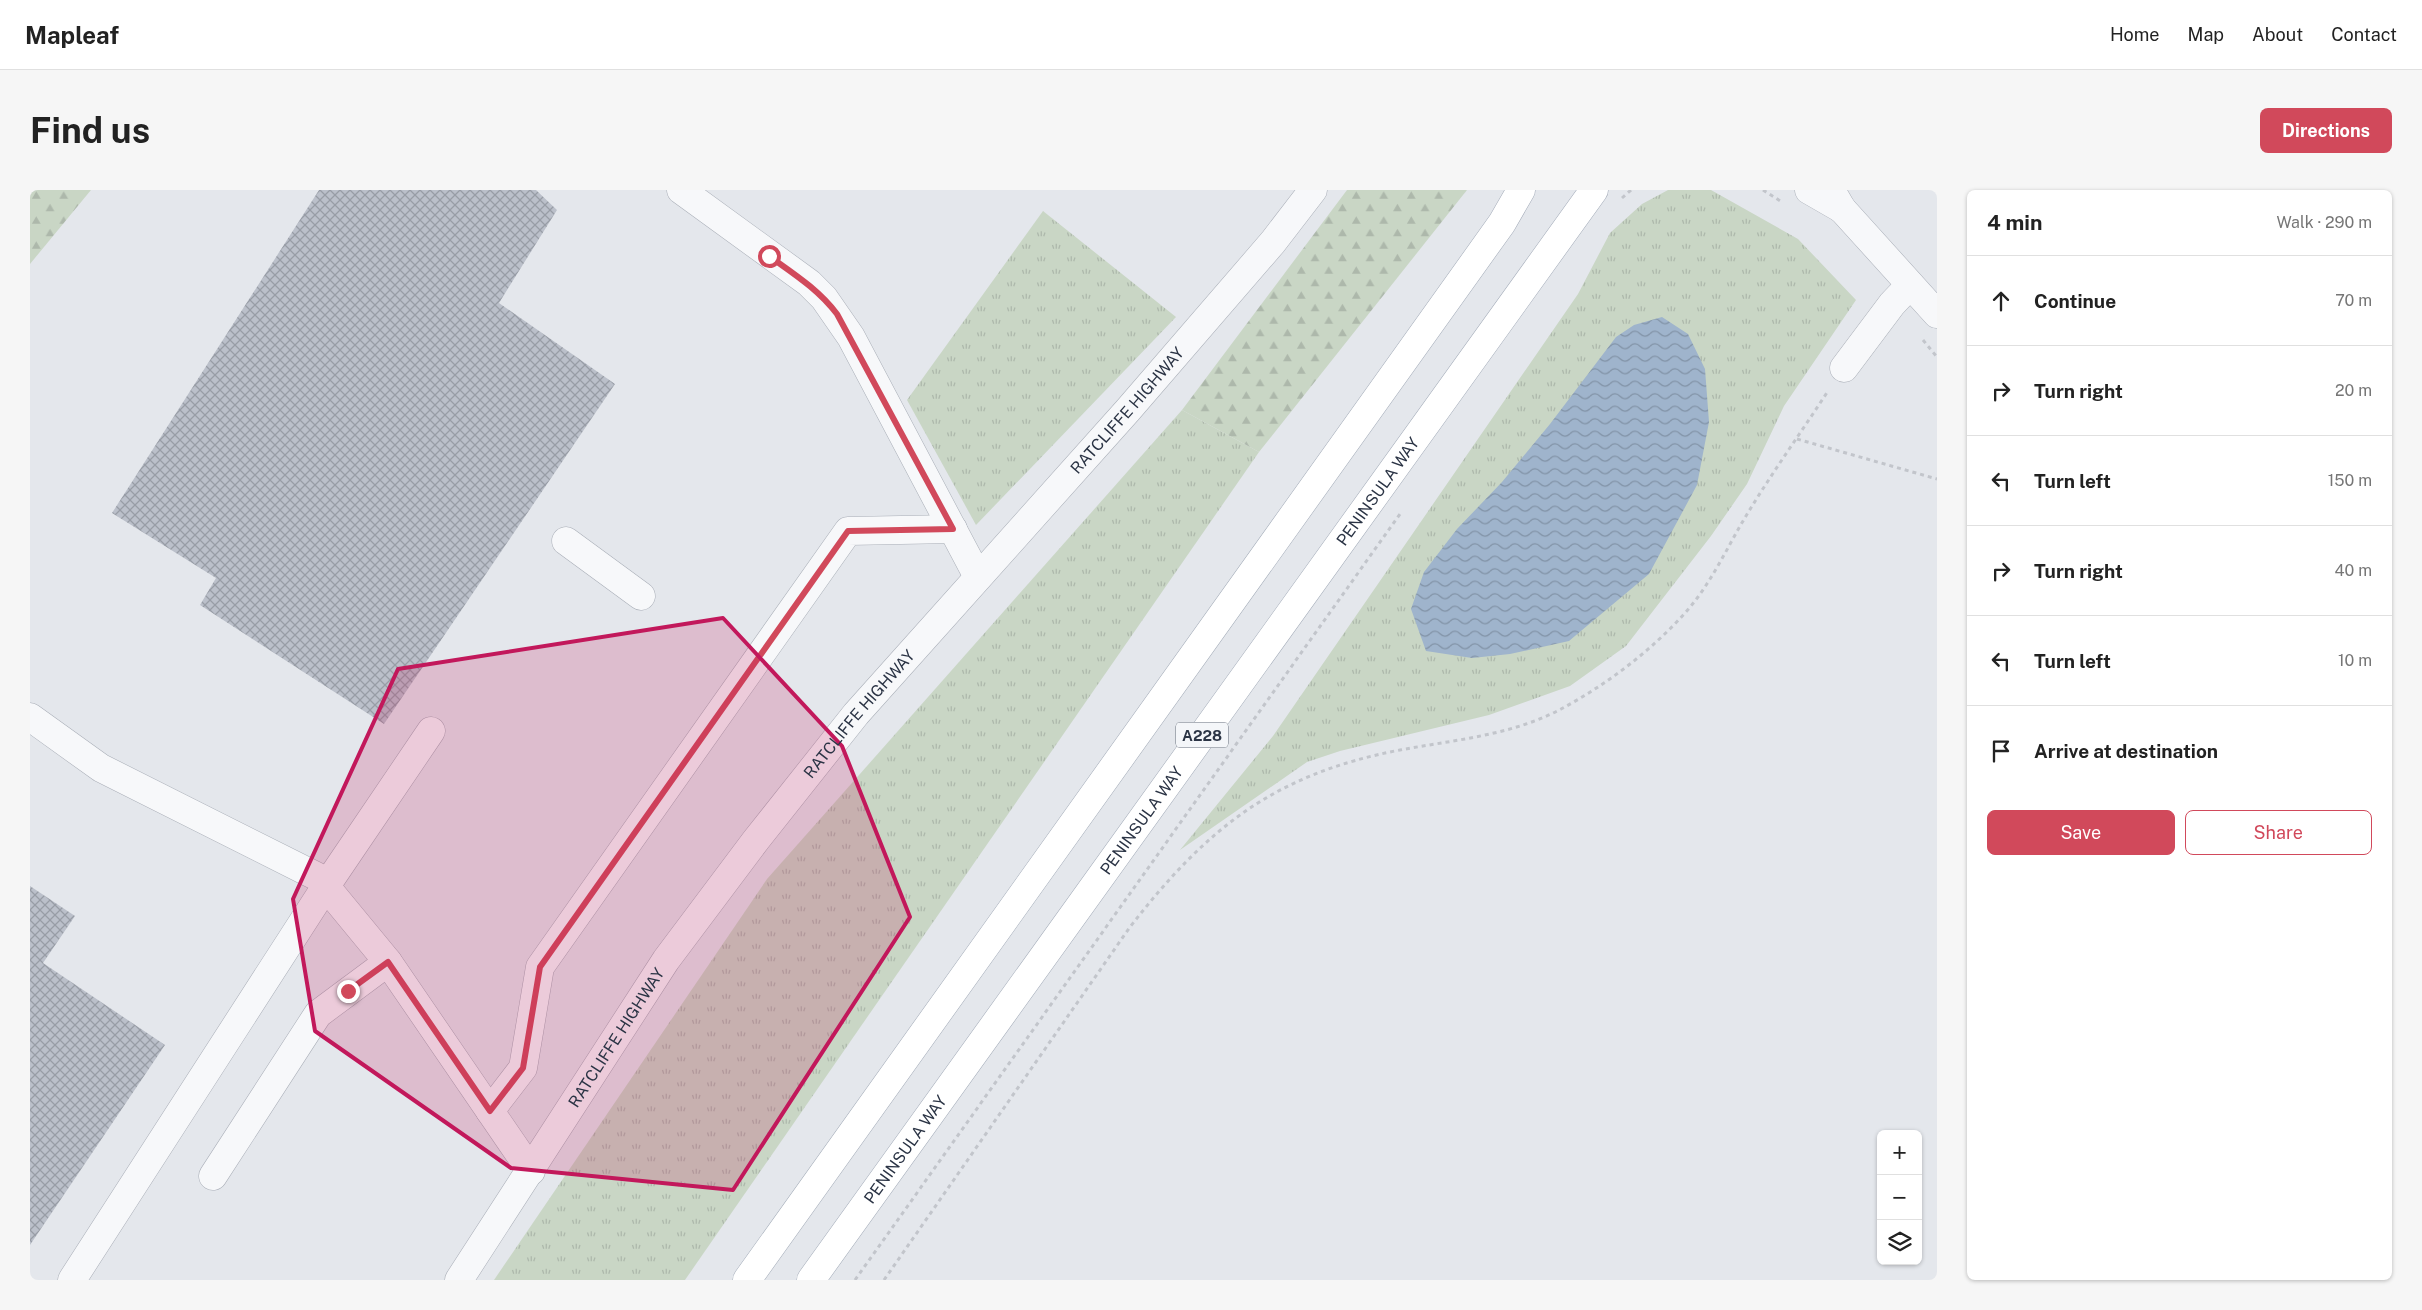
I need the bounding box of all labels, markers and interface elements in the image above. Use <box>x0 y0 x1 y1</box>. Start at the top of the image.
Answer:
text: Mapleaf <box>25 21 119 49</box>
text: Home <box>2110 24 2160 45</box>
text: Map <box>2188 24 2224 45</box>
text: About <box>2252 24 2303 45</box>
text: Contact <box>2331 24 2397 45</box>
button: Directions <box>2260 108 2392 153</box>
text: Find us <box>30 110 150 151</box>
text: 4 min <box>1987 210 2042 235</box>
text: Walk · 290 m <box>2277 213 2372 232</box>
route start <box>758 245 781 268</box>
icon: ahead <box>1987 287 2015 315</box>
text: Continue <box>2034 290 2116 312</box>
text: 70 m <box>2335 291 2372 310</box>
street label: RATCLIFFE HIGHWAY <box>1066 343 1188 477</box>
icon: right <box>1987 377 2015 405</box>
text: Turn right <box>2034 380 2123 402</box>
text: 20 m <box>2335 381 2372 400</box>
street label: PENINSULA WAY <box>1332 433 1423 549</box>
icon: left <box>1987 467 2015 495</box>
text: Turn left <box>2034 470 2111 492</box>
text: 150 m <box>2328 471 2372 490</box>
icon: right <box>1987 557 2015 585</box>
text: Turn right <box>2034 560 2123 582</box>
text: 40 m <box>2334 561 2372 580</box>
street label: RATCLIFFE HIGHWAY <box>799 646 919 782</box>
icon: left <box>1987 647 2015 675</box>
text: Turn left <box>2034 650 2111 672</box>
text: 10 m <box>2338 651 2372 670</box>
road number: A228 <box>1176 722 1228 748</box>
icon: arrive <box>1987 737 2015 765</box>
text: Arrive at destination <box>2034 740 2218 762</box>
street label: PENINSULA WAY <box>1096 762 1187 878</box>
button: Save <box>1987 810 2175 855</box>
button: Share <box>2185 810 2372 855</box>
street label: RATCLIFFE HIGHWAY <box>564 964 668 1111</box>
route end <box>337 980 360 1003</box>
street label: PENINSULA WAY <box>860 1091 950 1207</box>
map controls <box>1877 1130 1922 1265</box>
button: + <box>1877 1130 1922 1175</box>
button: − <box>1877 1175 1922 1220</box>
button: layers <box>1877 1220 1922 1265</box>

